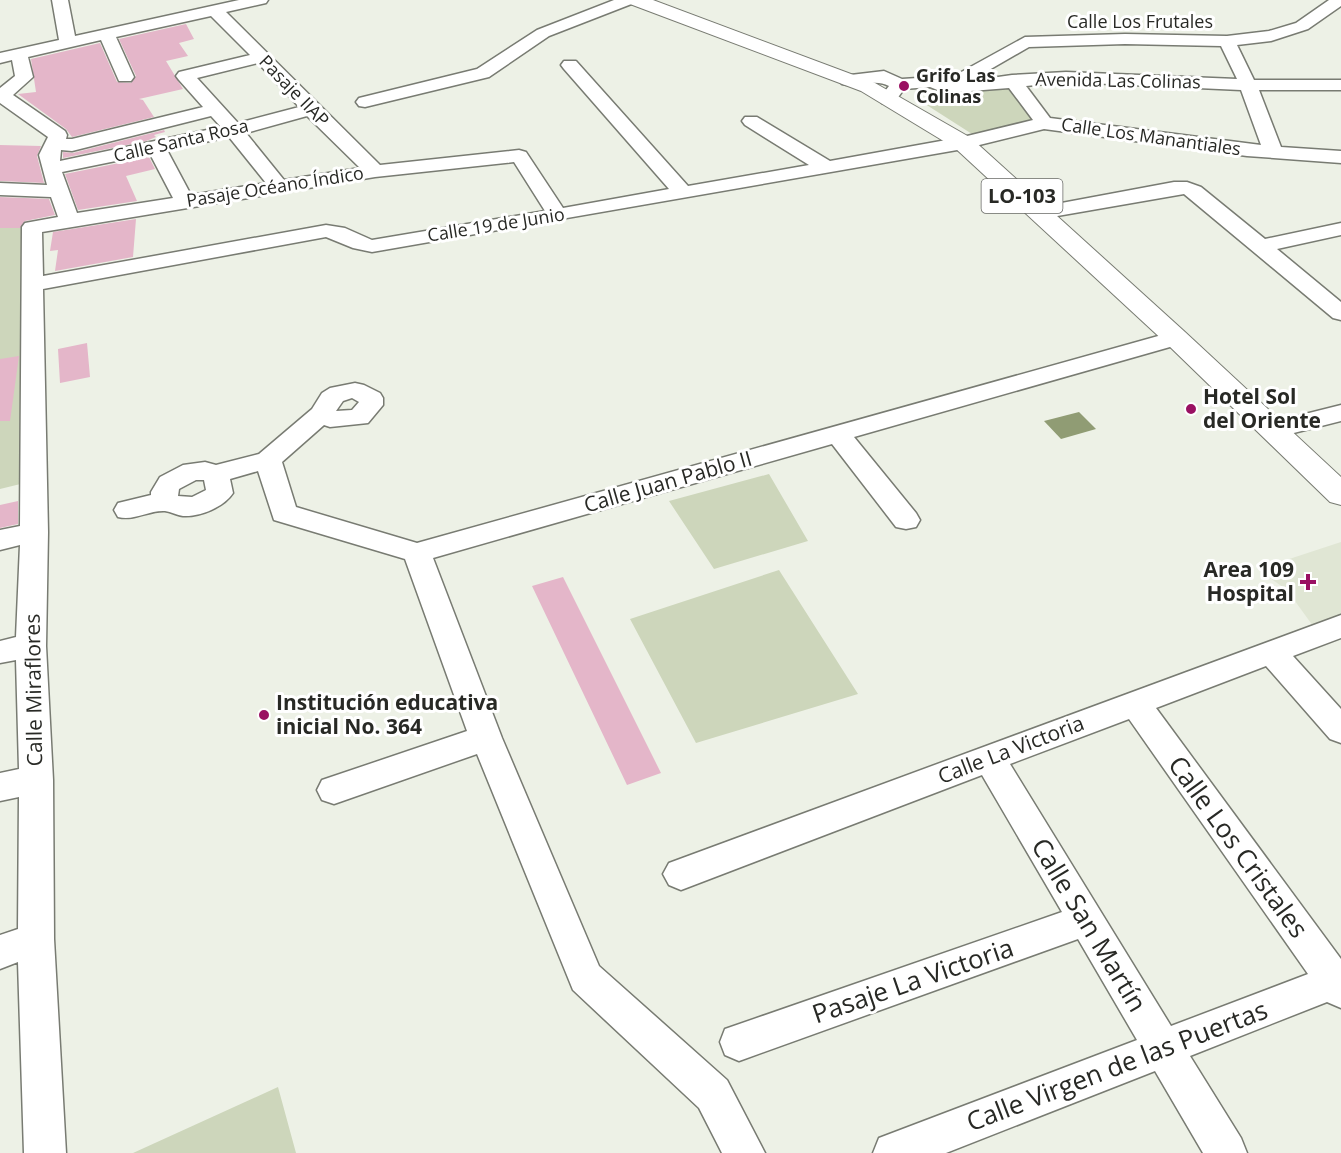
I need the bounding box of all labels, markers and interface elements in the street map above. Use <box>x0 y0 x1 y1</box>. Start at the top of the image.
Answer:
street label: Calle Los Frutales <box>1067 9 1213 33</box>
street label: Pasaje IIAP <box>254 49 335 131</box>
place label: Grifo Las Colinas <box>916 63 996 108</box>
street label: Avenida Las Colinas <box>1035 67 1201 93</box>
marker: Grifo Las Colinas <box>897 79 911 93</box>
street label: Calle Los Manantiales <box>1060 112 1243 160</box>
street label: Calle Santa Rosa <box>111 113 251 167</box>
street label: Pasaje Océano Índico <box>185 160 365 212</box>
road number: LO-103 <box>982 179 1062 213</box>
street label: Calle 19 de Junio <box>426 201 566 247</box>
place label: Hotel Sol del Oriente <box>1203 382 1321 434</box>
marker: Hotel Sol del Oriente <box>1184 402 1198 416</box>
street label: Calle Juan Pablo II <box>580 444 755 518</box>
place label: Area 109 Hospital <box>1203 555 1294 607</box>
marker: Area 109 Hospital <box>1299 573 1317 591</box>
street label: Calle Miraflores <box>18 613 48 767</box>
place label: Institución educativa inicial No. 364 <box>276 688 498 740</box>
marker: Institución educativa inicial No. 364 <box>257 708 271 722</box>
street label: Calle La Victoria <box>934 708 1088 790</box>
street label: Calle Los Cristales <box>1161 748 1317 945</box>
street label: Calle San Martín <box>1024 831 1156 1018</box>
street label: Pasaje La Victoria <box>807 929 1018 1031</box>
street label: Calle Virgen de las Puertas <box>961 991 1272 1139</box>

